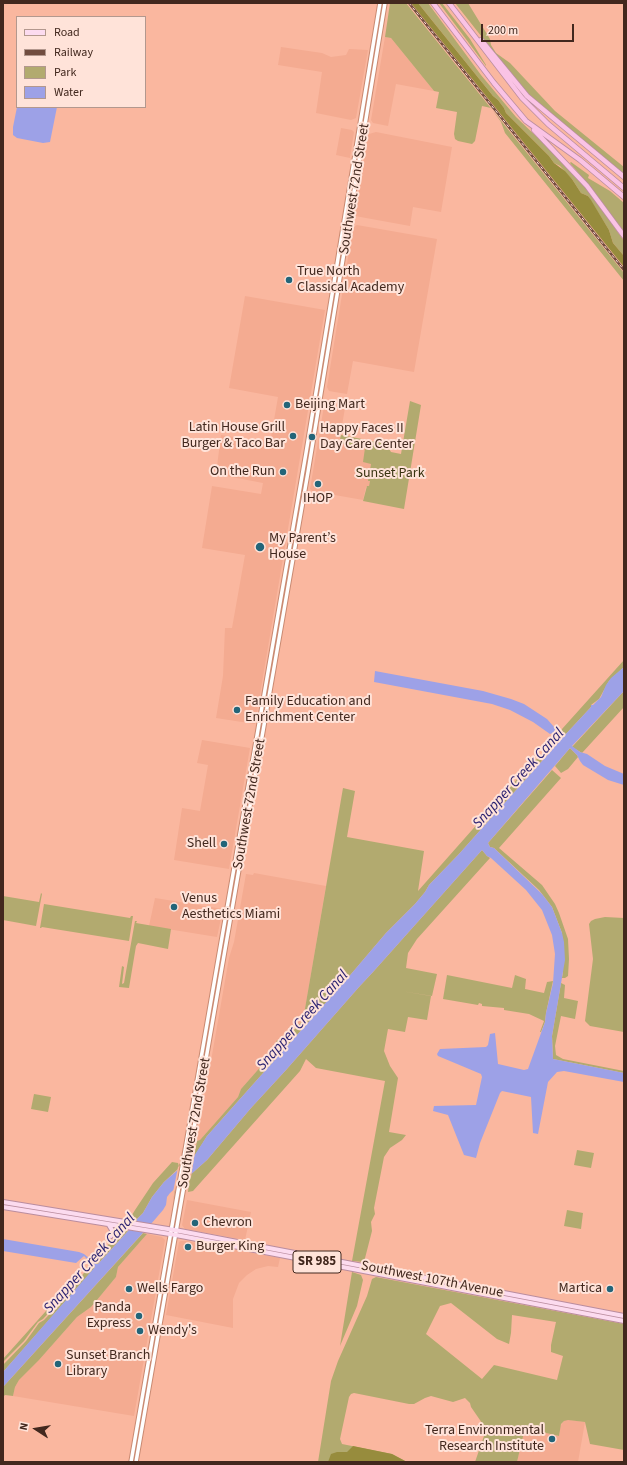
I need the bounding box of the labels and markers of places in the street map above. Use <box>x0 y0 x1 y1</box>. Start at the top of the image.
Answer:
place label: True North Classical Academy <box>297 264 404 296</box>
marker: True North Classical Academy <box>284 275 294 285</box>
place label: Beijing Mart <box>295 397 365 413</box>
marker: Beijing Mart <box>282 400 292 410</box>
place label: Latin House Grill Burger & Taco Bar <box>181 420 285 452</box>
place label: Happy Faces II Day Care Center <box>320 421 413 454</box>
marker: Latin House Grill Burger & Taco Bar <box>288 431 298 441</box>
marker: Happy Faces II Day Care Center <box>307 432 317 442</box>
place label: On the Run <box>210 464 275 480</box>
marker: On the Run <box>278 467 288 477</box>
marker: IHOP <box>313 479 323 489</box>
place label: IHOP <box>303 491 333 507</box>
place label: My Parent’s House <box>269 531 336 564</box>
marker: My Parent’s House <box>254 541 266 553</box>
place label: Family Education and Enrichment Center <box>245 694 371 726</box>
marker: Family Education and Enrichment Center <box>232 705 242 715</box>
place label: Shell <box>187 836 216 852</box>
marker: Shell <box>219 839 229 849</box>
place label: Venus Aesthetics Miami <box>182 891 280 924</box>
marker: Venus Aesthetics Miami <box>169 902 179 912</box>
place label: Chevron <box>203 1215 252 1231</box>
marker: Chevron <box>190 1218 200 1228</box>
place label: Burger King <box>196 1239 264 1255</box>
marker: Burger King <box>183 1242 193 1252</box>
place label: Wells Fargo <box>137 1281 203 1297</box>
place label: Martica <box>558 1281 602 1297</box>
marker: Wells Fargo <box>124 1284 134 1294</box>
marker: Martica <box>605 1284 615 1294</box>
place label: Panda Express <box>87 1300 131 1332</box>
marker: Panda Express <box>134 1311 144 1321</box>
place label: Wendy's <box>148 1323 197 1339</box>
marker: Wendy's <box>135 1326 145 1336</box>
place label: Sunset Branch Library <box>66 1348 150 1380</box>
marker: Sunset Branch Library <box>53 1359 63 1369</box>
place label: Terra Environmental Research Institute <box>425 1423 544 1456</box>
marker: Terra Environmental Research Institute <box>547 1434 557 1444</box>

